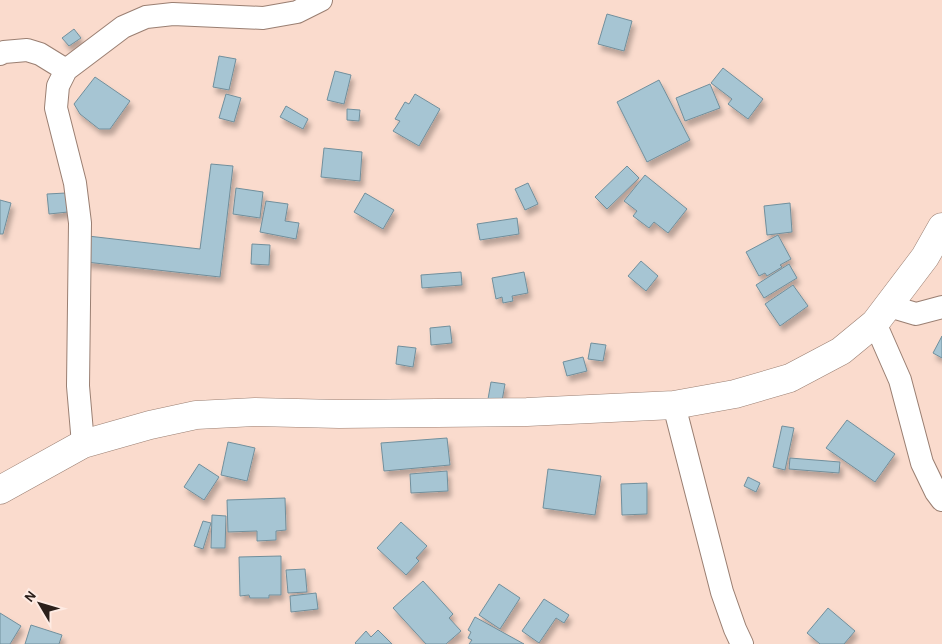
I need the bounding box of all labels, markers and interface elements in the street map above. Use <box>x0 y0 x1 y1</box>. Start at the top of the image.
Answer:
north arrow <box>15 579 65 629</box>
text: N <box>22 588 39 605</box>

